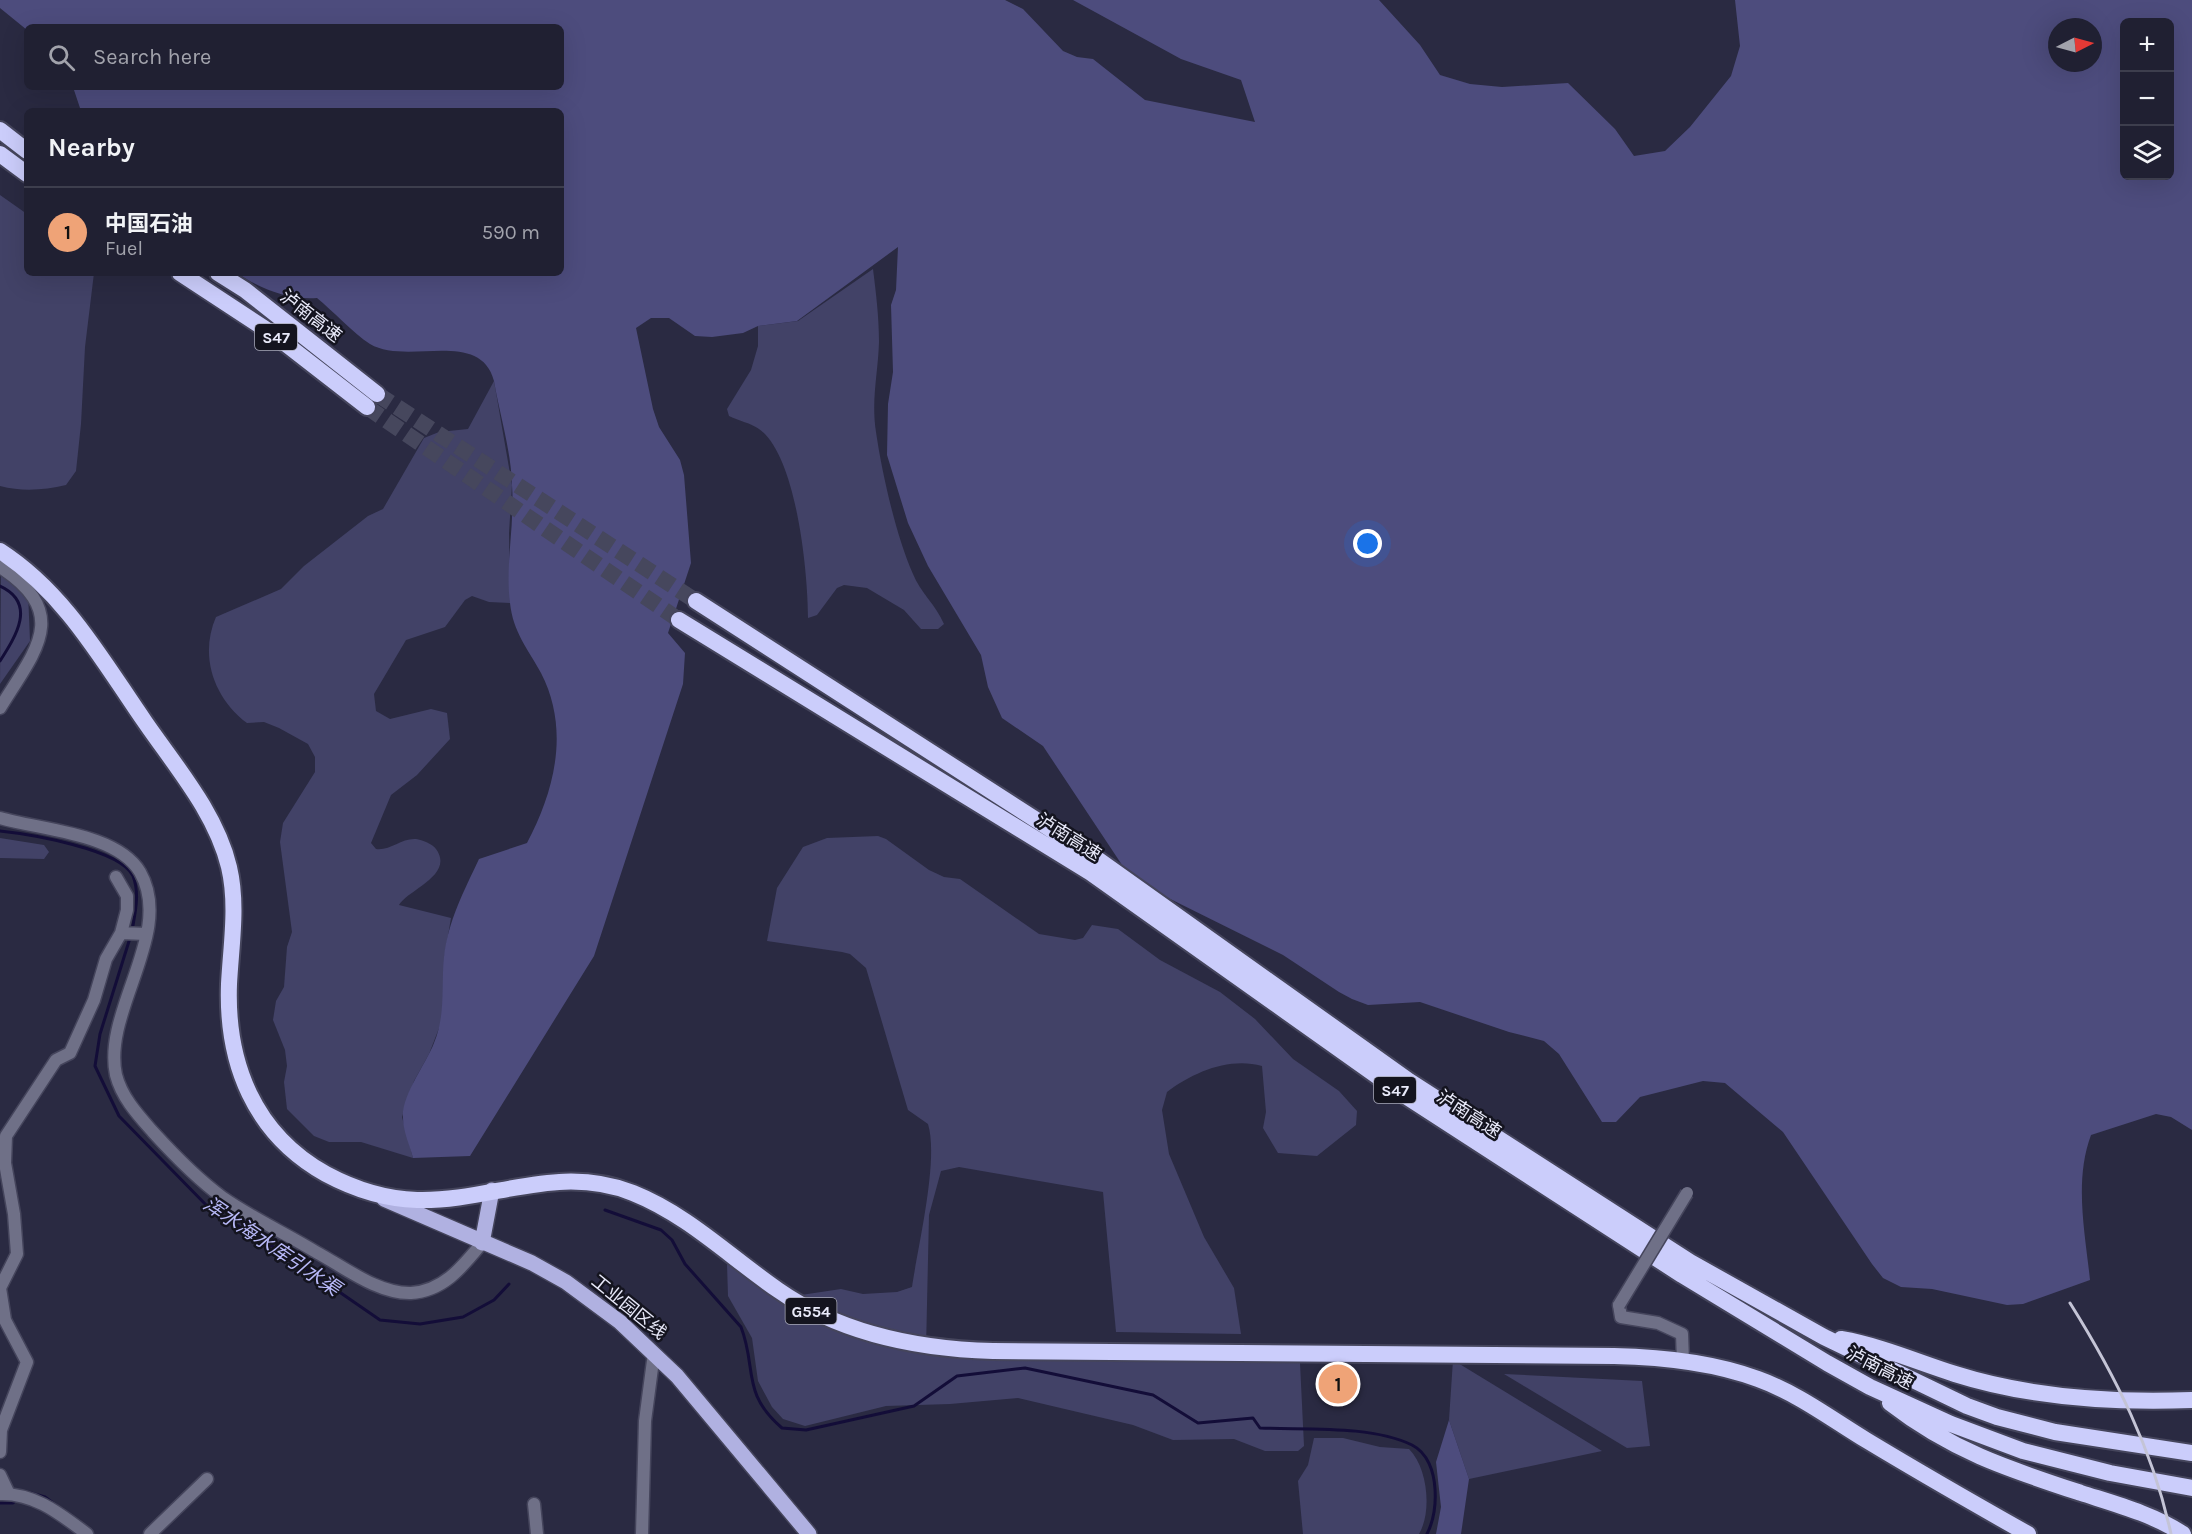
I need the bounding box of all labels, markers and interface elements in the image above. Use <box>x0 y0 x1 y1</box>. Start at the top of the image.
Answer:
north arrow <box>2048 18 2102 72</box>
map controls <box>2120 18 2174 180</box>
button: + <box>2120 18 2174 72</box>
search box <box>24 24 564 90</box>
icon: search <box>45 41 78 74</box>
text: Search here <box>93 44 211 70</box>
button: − <box>2120 72 2174 126</box>
button: layers <box>2120 126 2174 180</box>
text: Nearby <box>48 132 135 163</box>
text: 中国石油 <box>105 211 193 237</box>
text: 1 <box>64 221 71 244</box>
text: 590 m <box>482 221 540 244</box>
text: Fuel <box>105 237 143 260</box>
street label: 泸南高速 <box>276 285 346 347</box>
road number: S47 <box>255 324 297 350</box>
your location <box>1353 529 1382 558</box>
street label: 泸南高速 <box>1033 809 1105 865</box>
road number: S47 <box>1374 1077 1416 1103</box>
street label: 泸南高速 <box>1433 1085 1505 1143</box>
water label: 浑水海水库引水渠 <box>199 1192 347 1302</box>
street label: 工业园区线 <box>587 1270 671 1344</box>
road number: G554 <box>786 1298 836 1324</box>
street label: 泸南高速 <box>1843 1342 1917 1394</box>
pin: 1 <box>1318 1362 1358 1406</box>

